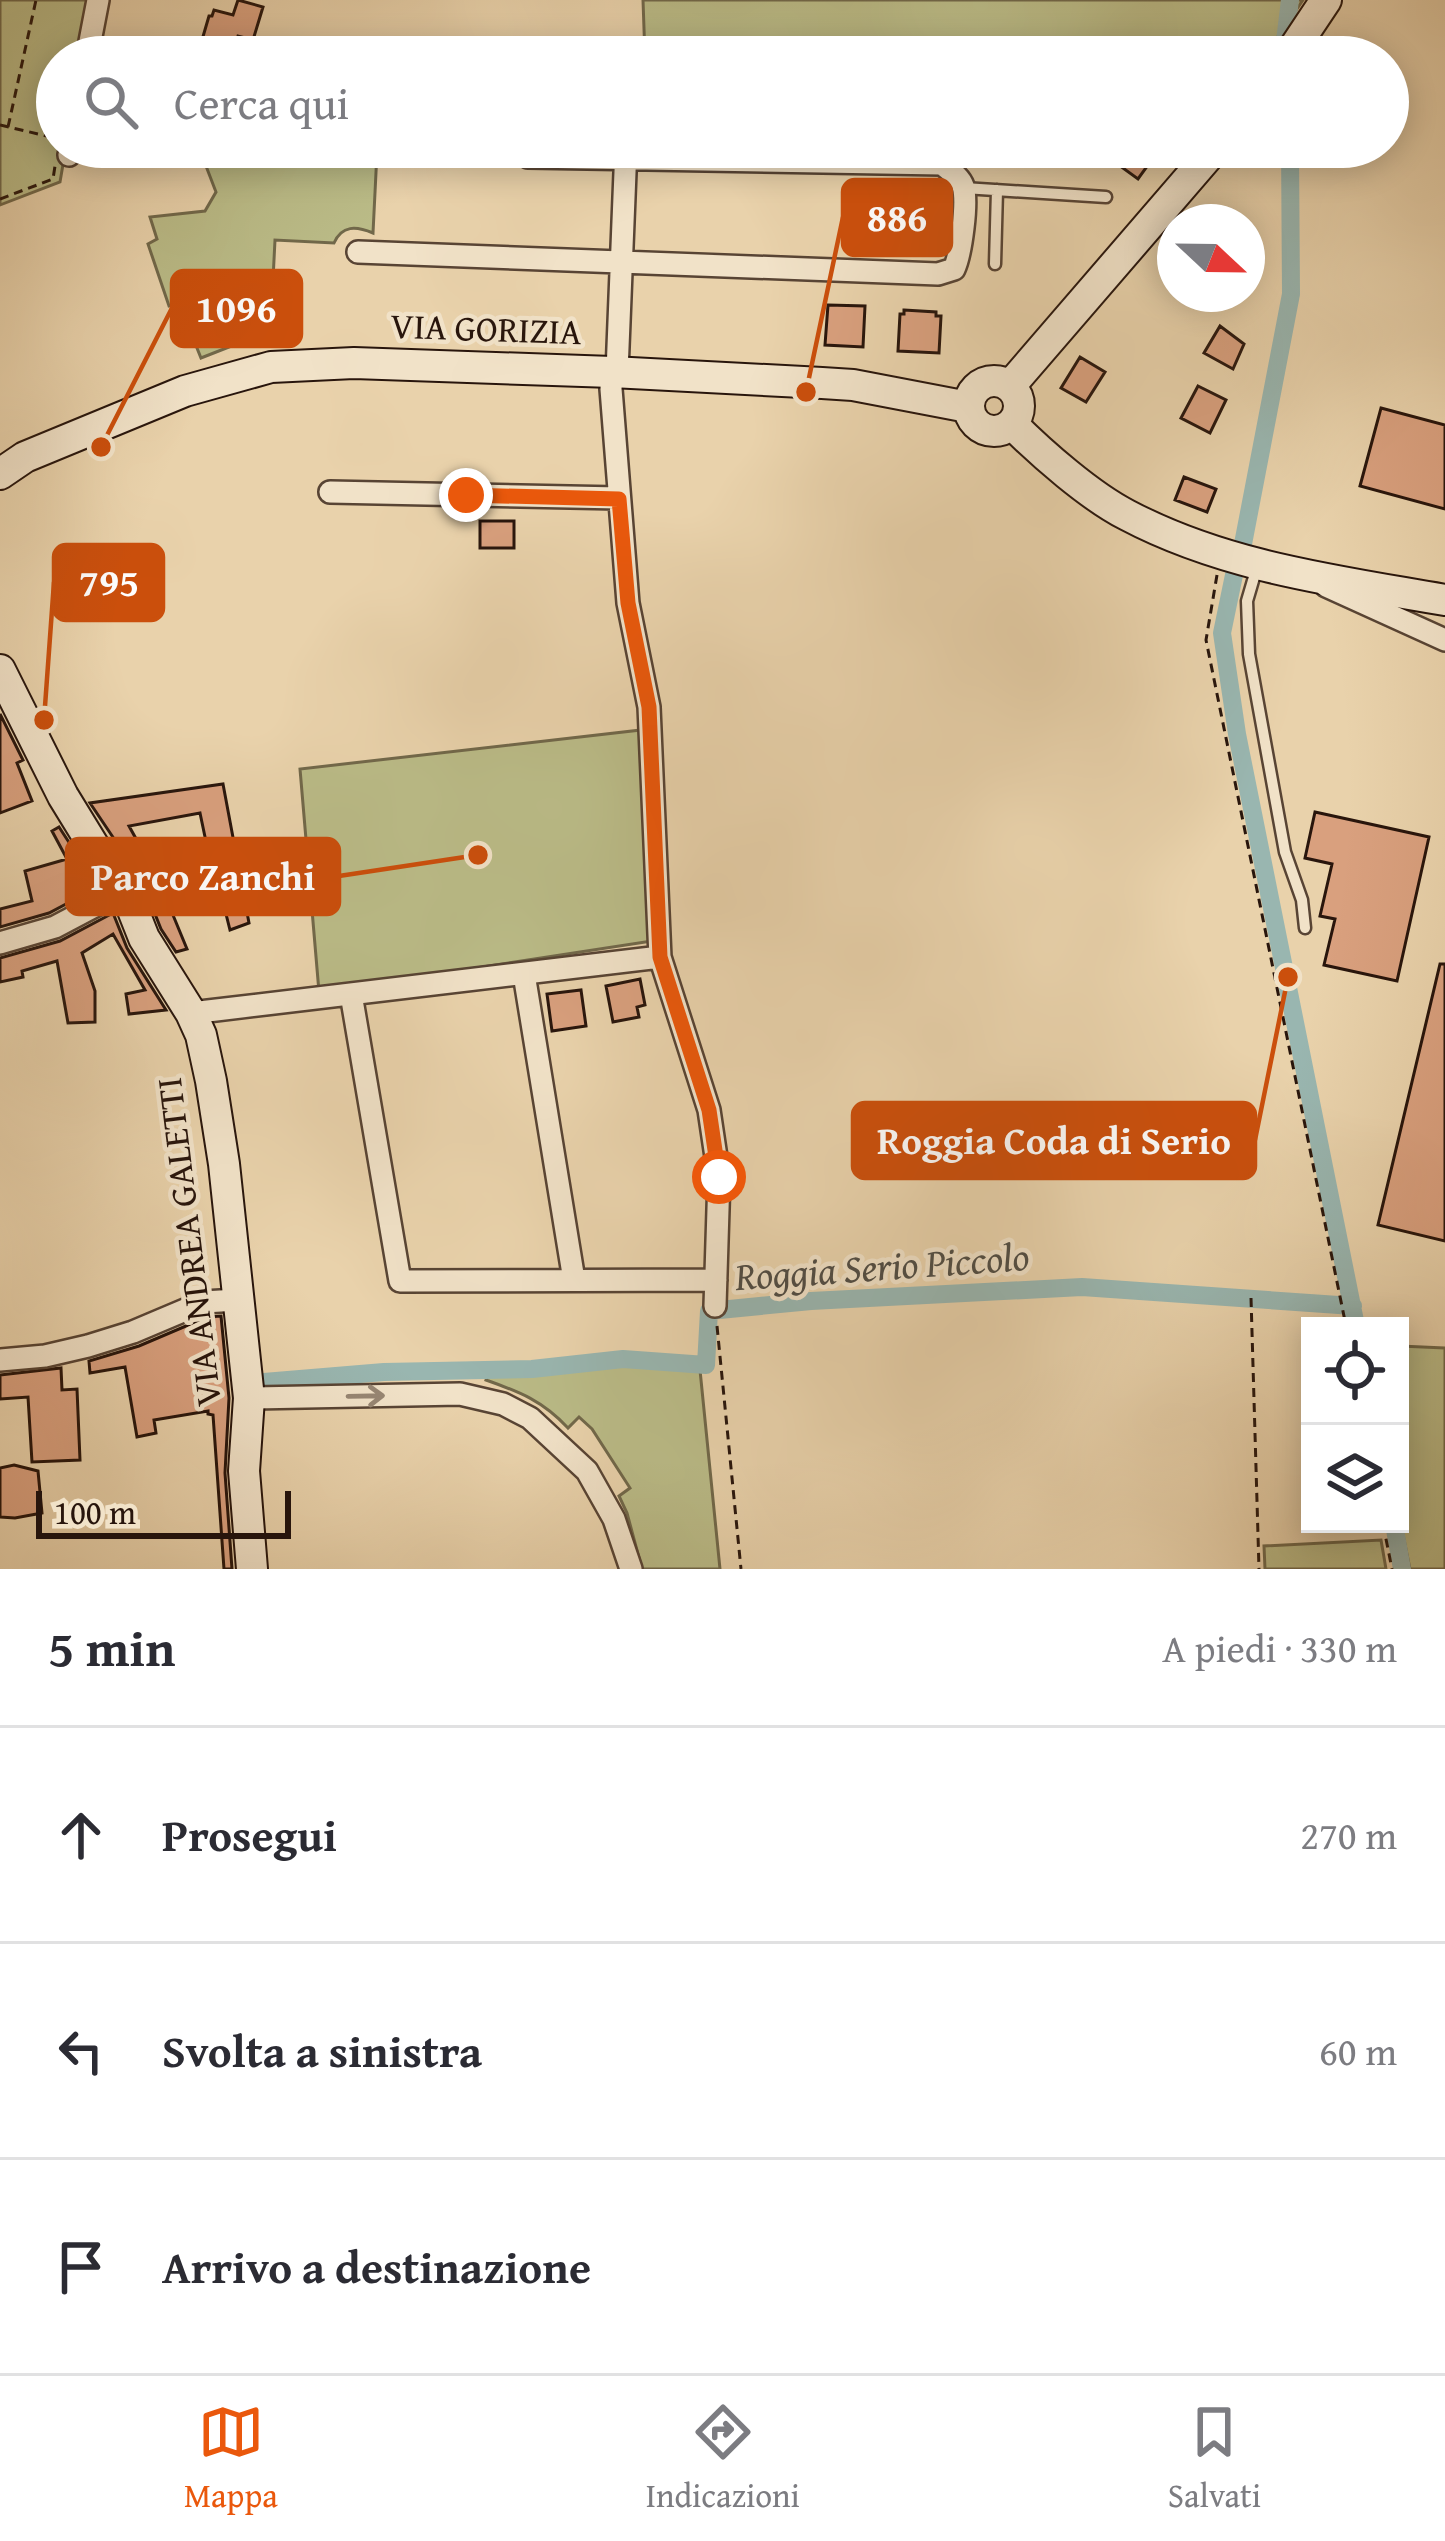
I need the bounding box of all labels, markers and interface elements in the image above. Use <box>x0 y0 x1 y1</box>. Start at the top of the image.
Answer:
search box <box>36 36 1409 168</box>
icon: search <box>78 69 144 135</box>
text: Cerca qui <box>174 70 349 135</box>
callout: 886 <box>843 180 951 255</box>
text: 886 <box>867 188 927 245</box>
north arrow <box>1157 204 1265 312</box>
callout: 1096 <box>172 271 301 346</box>
text: 1096 <box>196 279 276 336</box>
street label: VIA GORIZIA <box>390 298 583 357</box>
route end <box>439 468 493 522</box>
callout: 795 <box>54 545 163 620</box>
text: 795 <box>79 553 139 610</box>
callout: Parco Zanchi <box>67 839 339 914</box>
text: Parco Zanchi <box>91 847 315 904</box>
street label: VIA ANDREA GALETTI <box>141 1075 234 1409</box>
callout: Roggia Coda di Serio <box>853 1103 1255 1178</box>
text: Roggia Coda di Serio <box>877 1111 1231 1168</box>
route start <box>692 1150 746 1204</box>
water label: Roggia Serio Piccolo <box>732 1227 1031 1304</box>
map controls <box>1301 1317 1409 1533</box>
button: locate <box>1301 1317 1409 1425</box>
one-way arrow <box>346 1385 385 1407</box>
button: layers <box>1301 1425 1409 1533</box>
scale bar <box>36 1485 291 1538</box>
text: 100 m <box>54 1488 136 1536</box>
text: 5 min <box>48 1610 175 1685</box>
text: A piedi · 330 m <box>1162 1619 1397 1676</box>
icon: ahead <box>48 1802 114 1868</box>
text: Prosegui <box>162 1802 337 1867</box>
text: 270 m <box>1300 1806 1397 1863</box>
icon: left <box>48 2018 114 2084</box>
text: Svolta a sinistra <box>162 2018 482 2083</box>
text: 60 m <box>1319 2022 1397 2079</box>
icon: arrive <box>48 2234 114 2300</box>
text: Arrivo a destinazione <box>162 2234 591 2299</box>
tab: Mappa <box>184 2399 278 2519</box>
tab: Indicazioni <box>646 2399 800 2519</box>
tab: Salvati <box>1168 2399 1261 2519</box>

